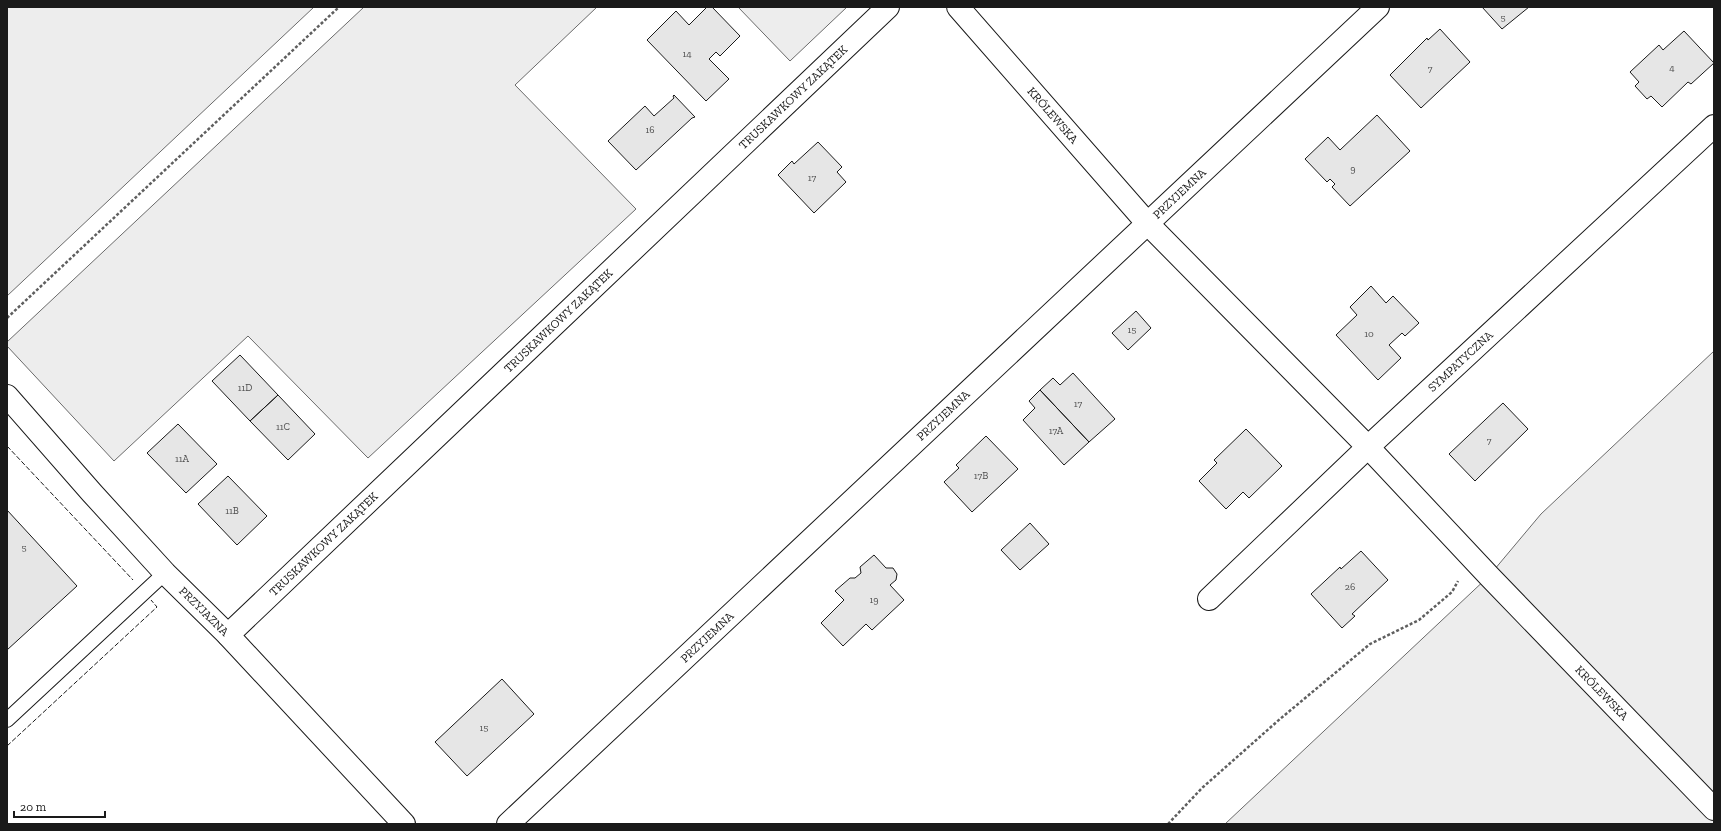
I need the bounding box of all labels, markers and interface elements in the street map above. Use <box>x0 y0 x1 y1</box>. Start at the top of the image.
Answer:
house number: 5 <box>1500 12 1506 24</box>
street label: TRUSKAWKOWY ZAKĄTEK <box>736 42 850 152</box>
house number: 14 <box>682 48 692 60</box>
house number: 4 <box>1669 62 1675 74</box>
house number: 7 <box>1428 63 1433 75</box>
street label: KRÓLEWSKA <box>1024 84 1081 147</box>
house number: 16 <box>645 124 655 136</box>
house number: 9 <box>1350 163 1356 175</box>
street label: PRZYJEMNA <box>1150 165 1209 222</box>
house number: 17 <box>808 172 816 184</box>
street label: TRUSKAWKOWY ZAKĄTEK <box>501 266 616 375</box>
house number: 15 <box>1128 324 1136 336</box>
house number: 10 <box>1364 328 1374 340</box>
street label: SYMPATYCZNA <box>1425 328 1496 395</box>
house number: 11D <box>238 382 252 394</box>
street label: PRZYJEMNA <box>914 387 973 444</box>
house number: 17 <box>1074 398 1082 410</box>
house number: 11C <box>276 421 290 433</box>
house number: 17A <box>1049 425 1064 437</box>
house number: 7 <box>1487 435 1492 447</box>
house number: 11A <box>175 453 190 465</box>
house number: 17B <box>974 470 988 482</box>
street label: TRUSKAWKOWY ZAKĄTEK <box>267 489 381 599</box>
house number: 11B <box>225 505 239 517</box>
house number: 5 <box>21 542 27 554</box>
house number: 26 <box>1345 581 1355 593</box>
street label: PRZYJAZNA <box>176 584 232 639</box>
house number: 19 <box>869 594 879 606</box>
street label: PRZYJEMNA <box>678 609 737 665</box>
street label: KRÓLEWSKA <box>1572 663 1631 723</box>
house number: 15 <box>480 722 488 734</box>
scale bar <box>14 793 105 819</box>
text: 20 m <box>20 800 47 814</box>

